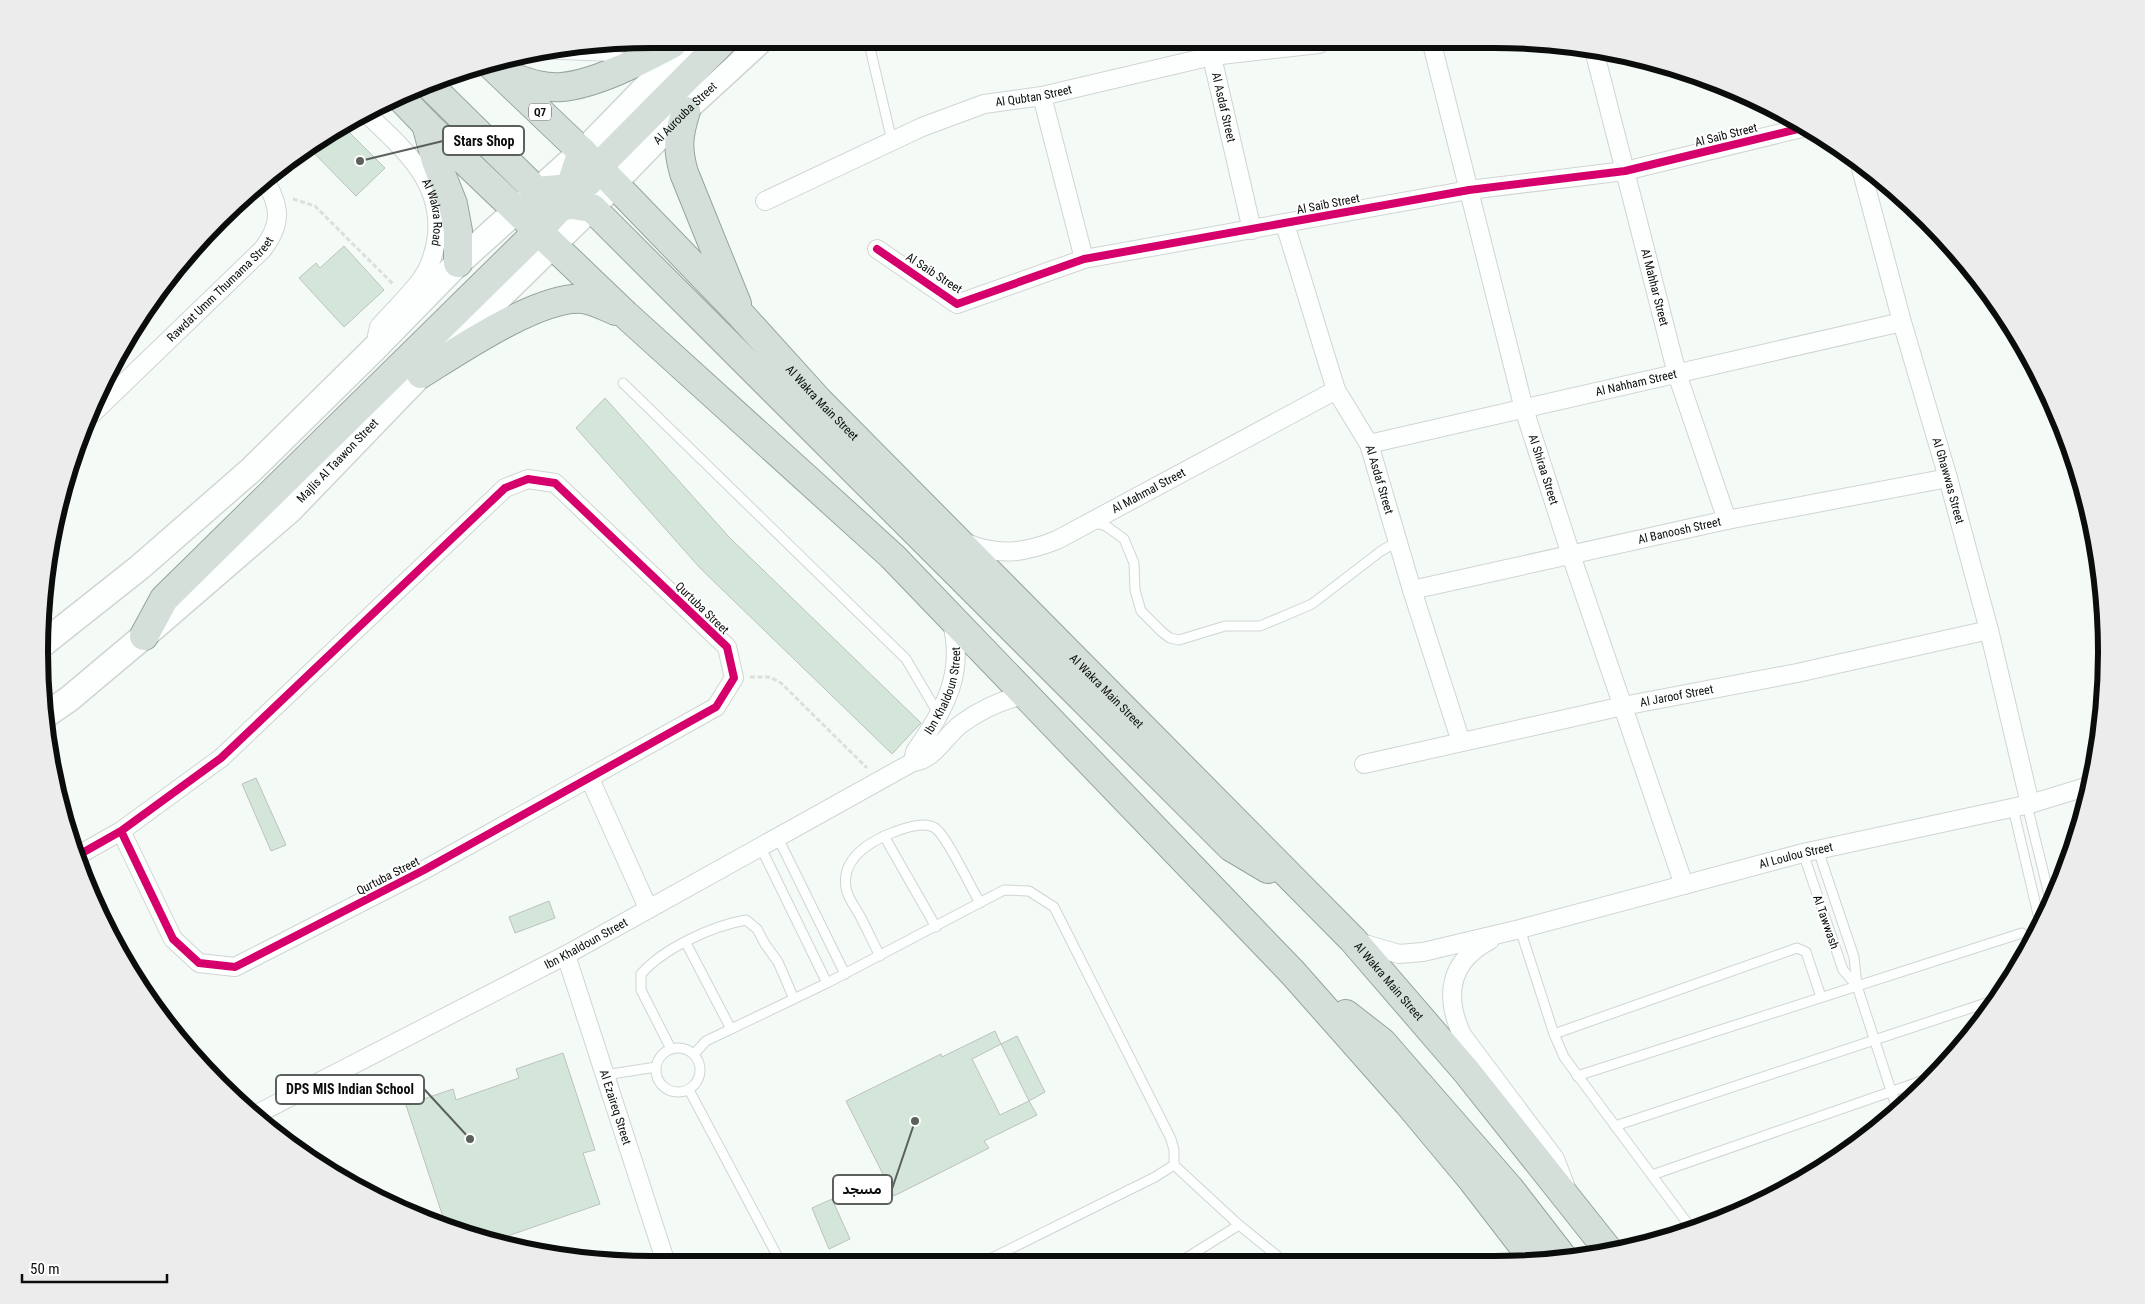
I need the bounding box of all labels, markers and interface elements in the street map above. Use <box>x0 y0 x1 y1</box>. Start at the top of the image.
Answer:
street label: Al Asdaf Street <box>1209 71 1239 144</box>
street label: Al Aurouba Street <box>650 79 720 147</box>
street label: Al Qubtan Street <box>995 82 1074 109</box>
road number: Q7 <box>529 104 551 120</box>
street label: Al Saib Street <box>1693 120 1759 150</box>
callout: Stars Shop <box>443 126 524 155</box>
text: Stars Shop <box>453 133 515 149</box>
street label: Al Wakra Road <box>419 176 444 247</box>
street label: Al Saib Street <box>1295 191 1361 217</box>
street label: Rawdat Umm Thumama Street <box>164 234 277 345</box>
street label: Al Mahhar Street <box>1638 247 1672 328</box>
street label: Al Saib Street <box>903 250 965 297</box>
street label: Al Wakra Main Street <box>783 362 861 444</box>
street label: Al Nahham Street <box>1594 367 1679 399</box>
street label: Majlis Al Taawon Street <box>294 415 381 506</box>
street label: Al Shiraa Street <box>1526 433 1561 507</box>
street label: Al Ghawwas Street <box>1929 436 1967 526</box>
street label: Al Asdaf Street <box>1363 443 1396 516</box>
street label: Al Mahmal Street <box>1109 465 1188 516</box>
street label: Al Banoosh Street <box>1637 514 1723 547</box>
street label: Qurtuba Street <box>672 579 732 637</box>
street label: Ibn Khaldoun Street <box>922 646 963 737</box>
street label: Al Wakra Main Street <box>1067 651 1147 732</box>
street label: Al Jaroof Street <box>1639 682 1715 710</box>
street label: Al Loulou Street <box>1757 840 1834 872</box>
street label: Qurtuba Street <box>354 854 422 898</box>
street label: Al Tawwash <box>1810 893 1842 951</box>
street label: Ibn Khaldoun Street <box>542 915 630 972</box>
street label: Al Wakra Main Street <box>1351 939 1427 1024</box>
street label: Al Ezaireq Street <box>597 1068 634 1147</box>
callout: DPS MIS Indian School <box>276 1075 424 1104</box>
text: DPS MIS Indian School <box>286 1081 414 1097</box>
callout: مسجد <box>833 1175 892 1204</box>
text: مسجد <box>842 1181 882 1197</box>
scale bar <box>22 1252 168 1284</box>
text: 50 m <box>30 1260 60 1278</box>

